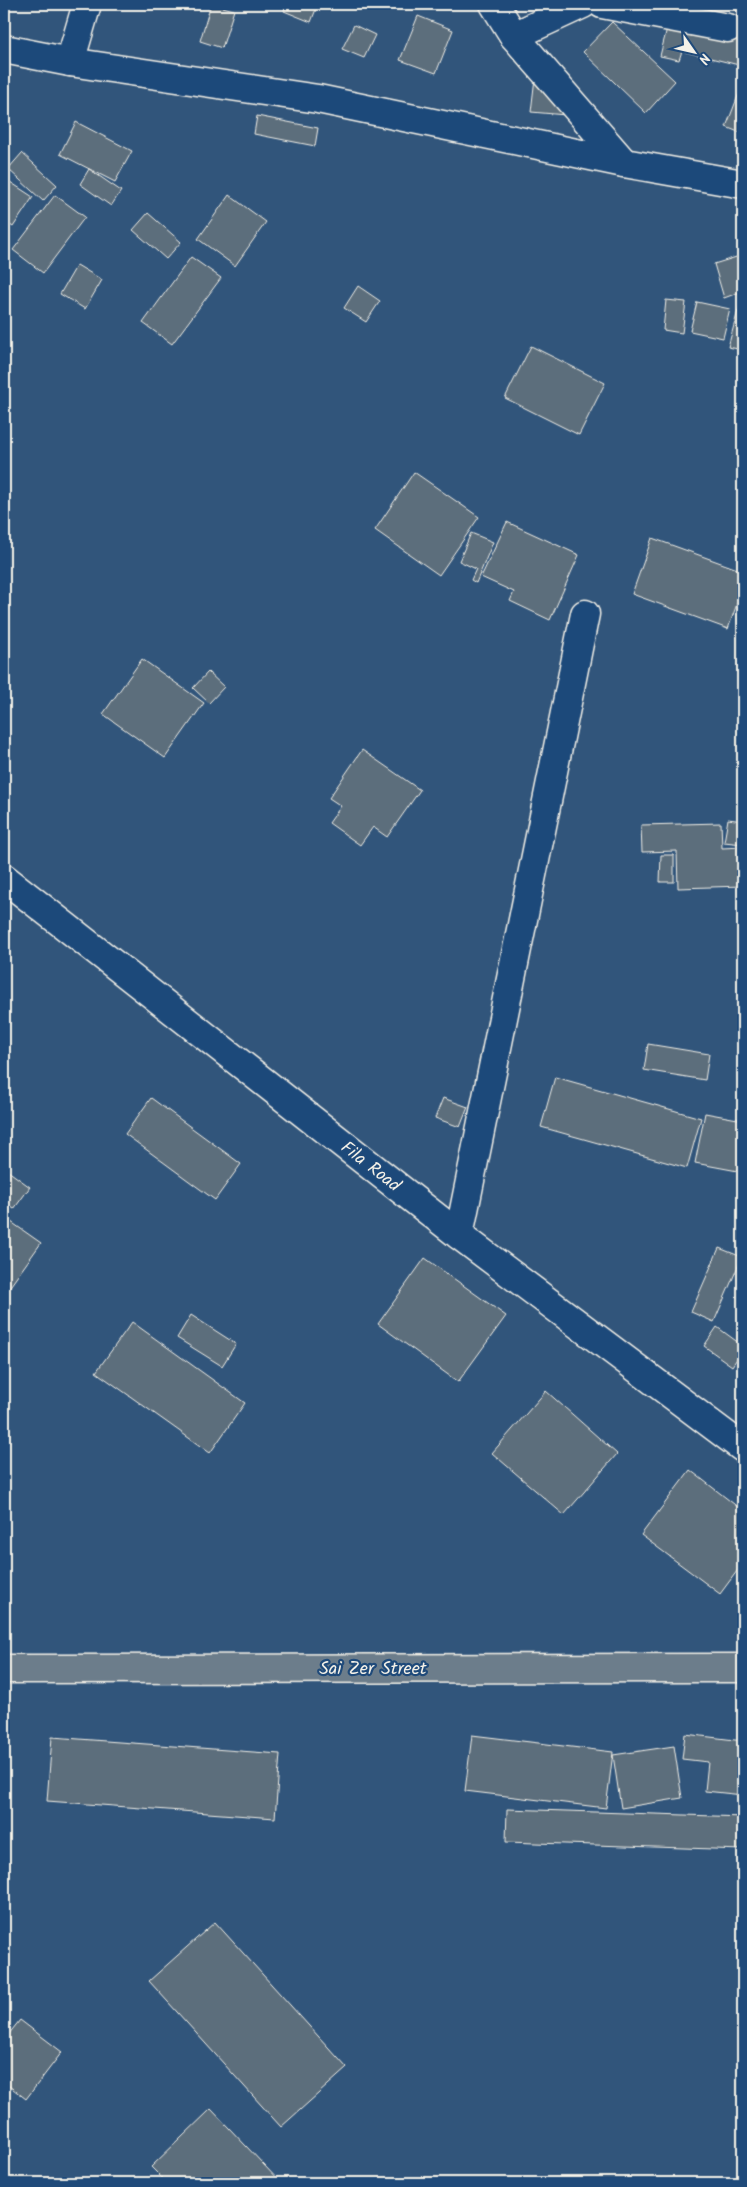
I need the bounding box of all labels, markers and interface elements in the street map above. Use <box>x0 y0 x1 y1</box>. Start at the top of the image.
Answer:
north arrow <box>670 28 720 78</box>
text: N <box>692 49 716 69</box>
street label: Fila Road <box>334 1134 407 1201</box>
street label: Sai Zer Street <box>319 1655 428 1684</box>

